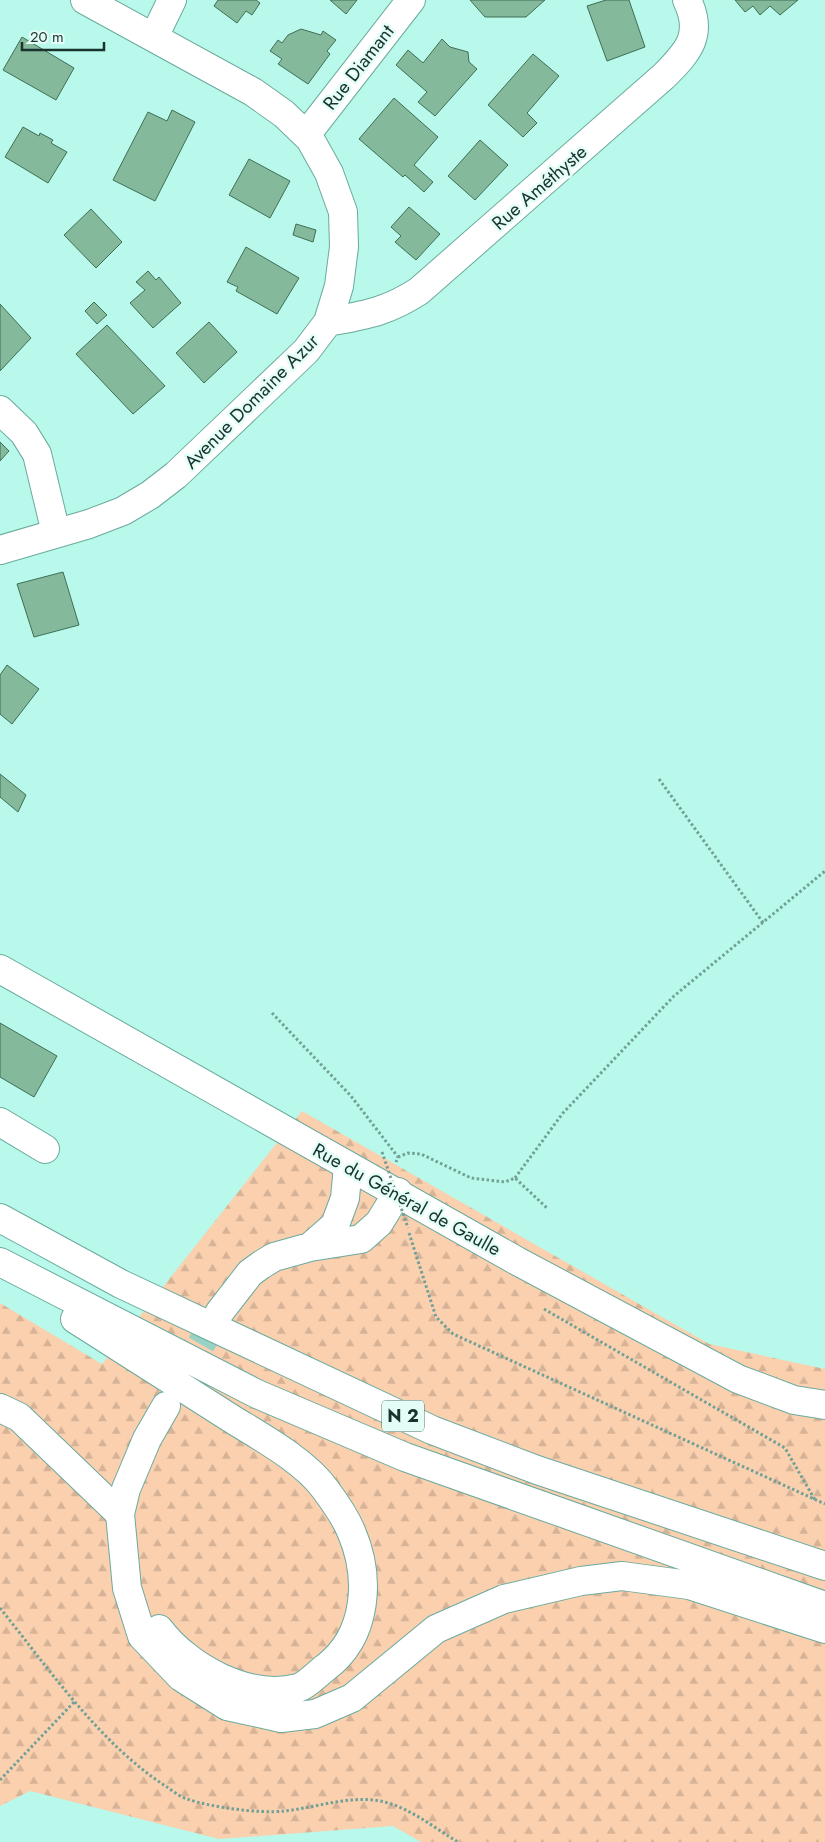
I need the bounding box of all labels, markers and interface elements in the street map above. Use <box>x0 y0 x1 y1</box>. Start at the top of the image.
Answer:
street label: Rue Diamant <box>316 19 401 116</box>
scale bar <box>22 20 105 52</box>
text: 20 m <box>30 26 64 48</box>
street label: Rue Améthyste <box>486 138 593 236</box>
street label: Avenue Domaine Azur <box>178 327 325 475</box>
street label: Rue du Général de Gaulle <box>308 1136 506 1263</box>
road number: N 2 <box>382 1400 424 1432</box>

